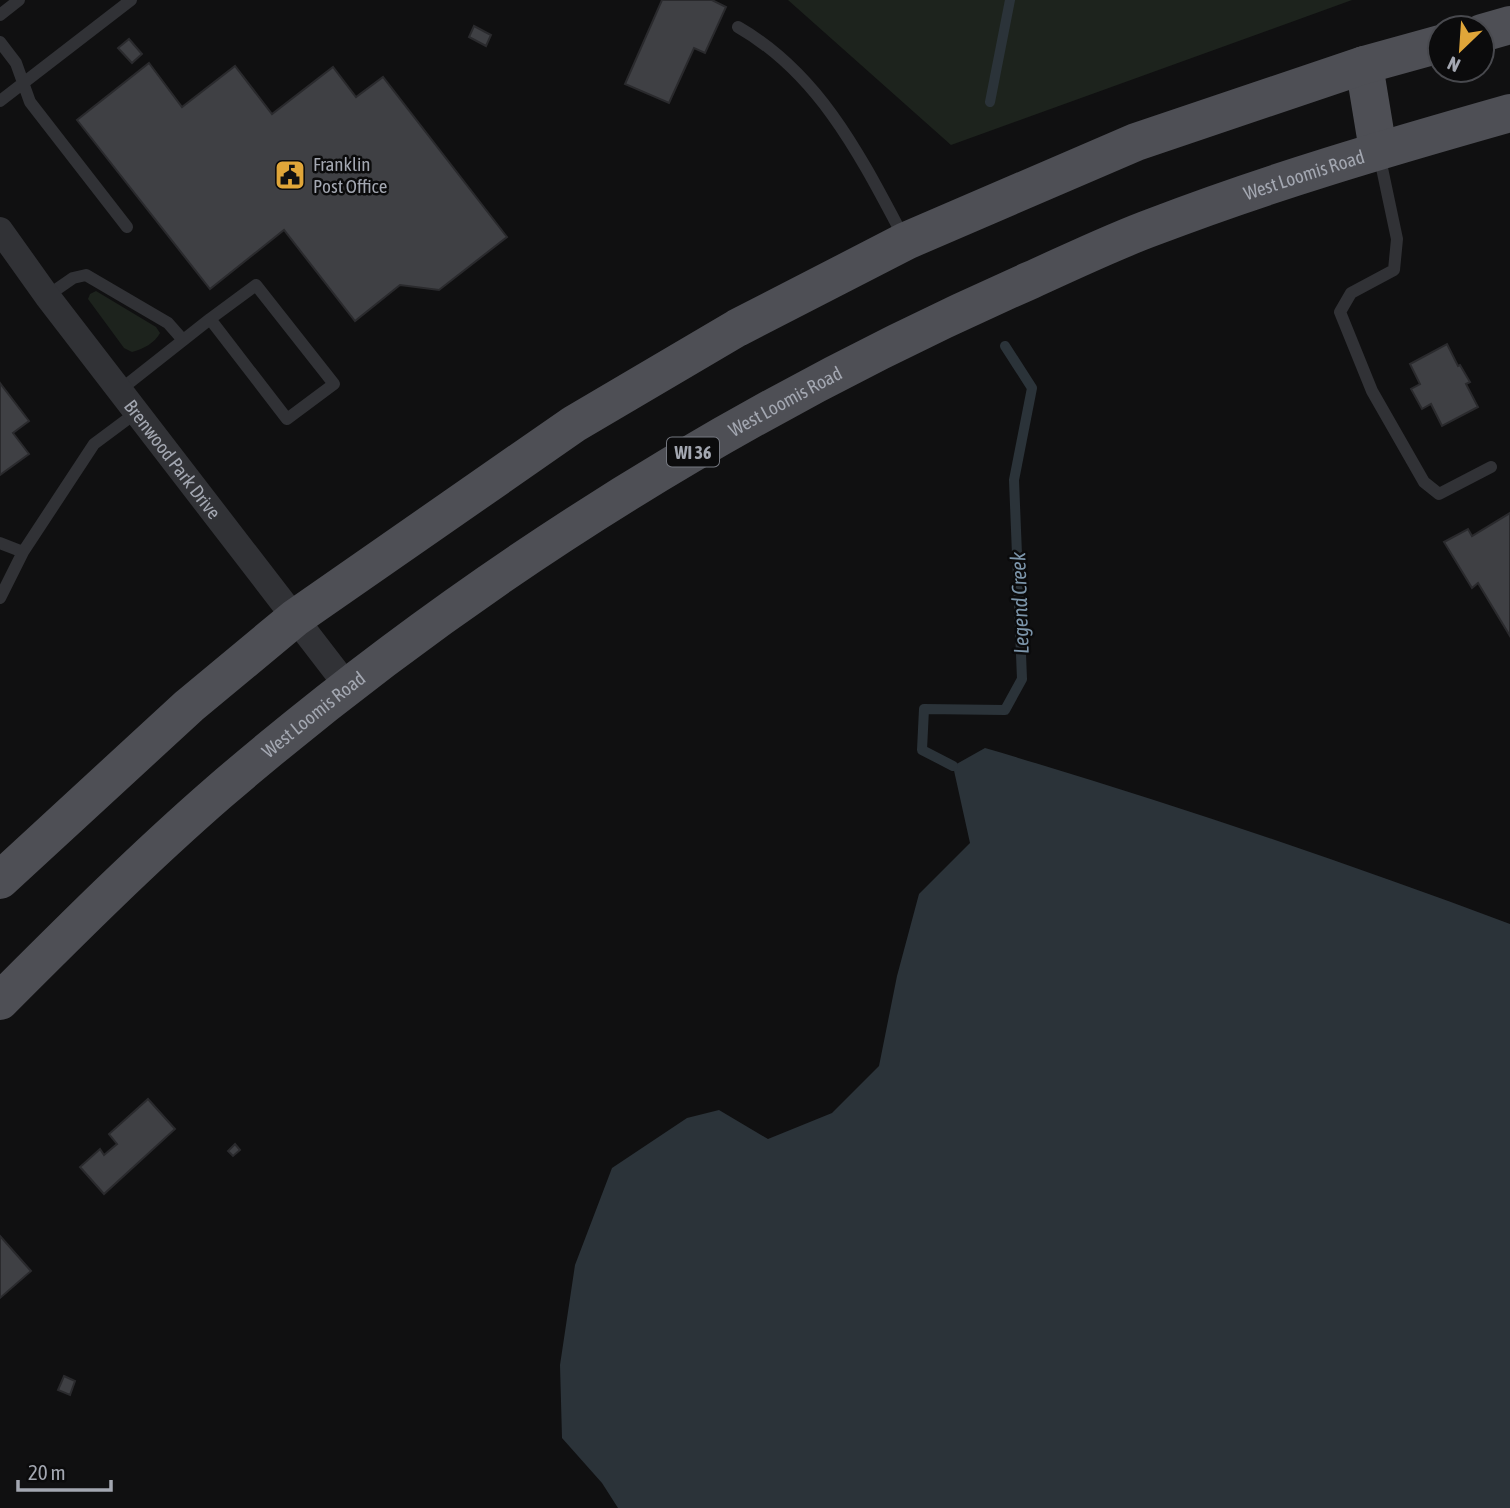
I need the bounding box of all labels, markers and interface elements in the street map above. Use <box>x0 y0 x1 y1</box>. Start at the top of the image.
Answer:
north arrow <box>1426 14 1496 84</box>
text: N <box>1444 52 1464 77</box>
street label: West Loomis Road <box>1241 145 1367 204</box>
place label: Franklin Post Office <box>313 153 387 197</box>
public building icon: Franklin Post Office <box>273 158 307 192</box>
street label: West Loomis Road <box>725 362 845 441</box>
street label: Brenwood Park Drive <box>120 395 225 523</box>
road number: WI 36 <box>667 438 719 466</box>
water label: Legend Creek <box>1005 551 1033 654</box>
street label: West Loomis Road <box>257 667 369 762</box>
scale bar <box>18 1448 110 1492</box>
text: 20 m <box>28 1460 66 1484</box>

